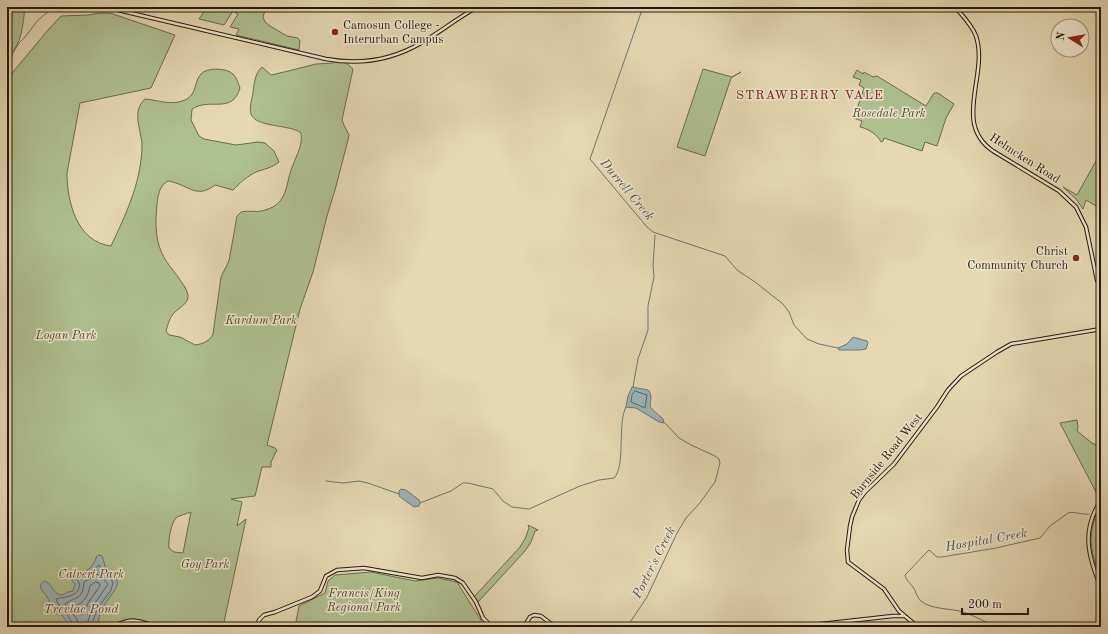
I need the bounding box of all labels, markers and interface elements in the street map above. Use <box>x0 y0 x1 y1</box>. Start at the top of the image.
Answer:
north arrow <box>1050 18 1090 58</box>
place label: Camosun College - Interurban Campus <box>343 20 443 46</box>
marker: Camosun College - Interurban Campus <box>330 27 340 37</box>
text: N <box>1055 31 1068 42</box>
district label: STRAWBERRY VALE <box>736 89 884 102</box>
park label: Rosedale Park <box>851 108 926 120</box>
street label: Helmcken Road <box>987 132 1062 186</box>
water label: Durrell Creek <box>597 156 656 223</box>
place label: Christ Community Church <box>967 246 1068 272</box>
marker: Christ Community Church <box>1071 253 1081 263</box>
park label: Kardum Park <box>224 315 297 327</box>
park label: Logan Park <box>35 330 97 342</box>
street label: Burnside Road West <box>849 412 925 502</box>
water label: Porter's Creek <box>630 525 678 602</box>
water label: Hospital Creek <box>943 527 1028 554</box>
park label: Goy Park <box>181 559 229 571</box>
park label: Calvert Park <box>58 569 124 581</box>
park label: Francis/King Regional Park <box>326 588 401 614</box>
scale bar <box>962 590 1028 616</box>
text: 200 m <box>968 599 1002 611</box>
water label: Trevlac Pond <box>44 603 118 616</box>

